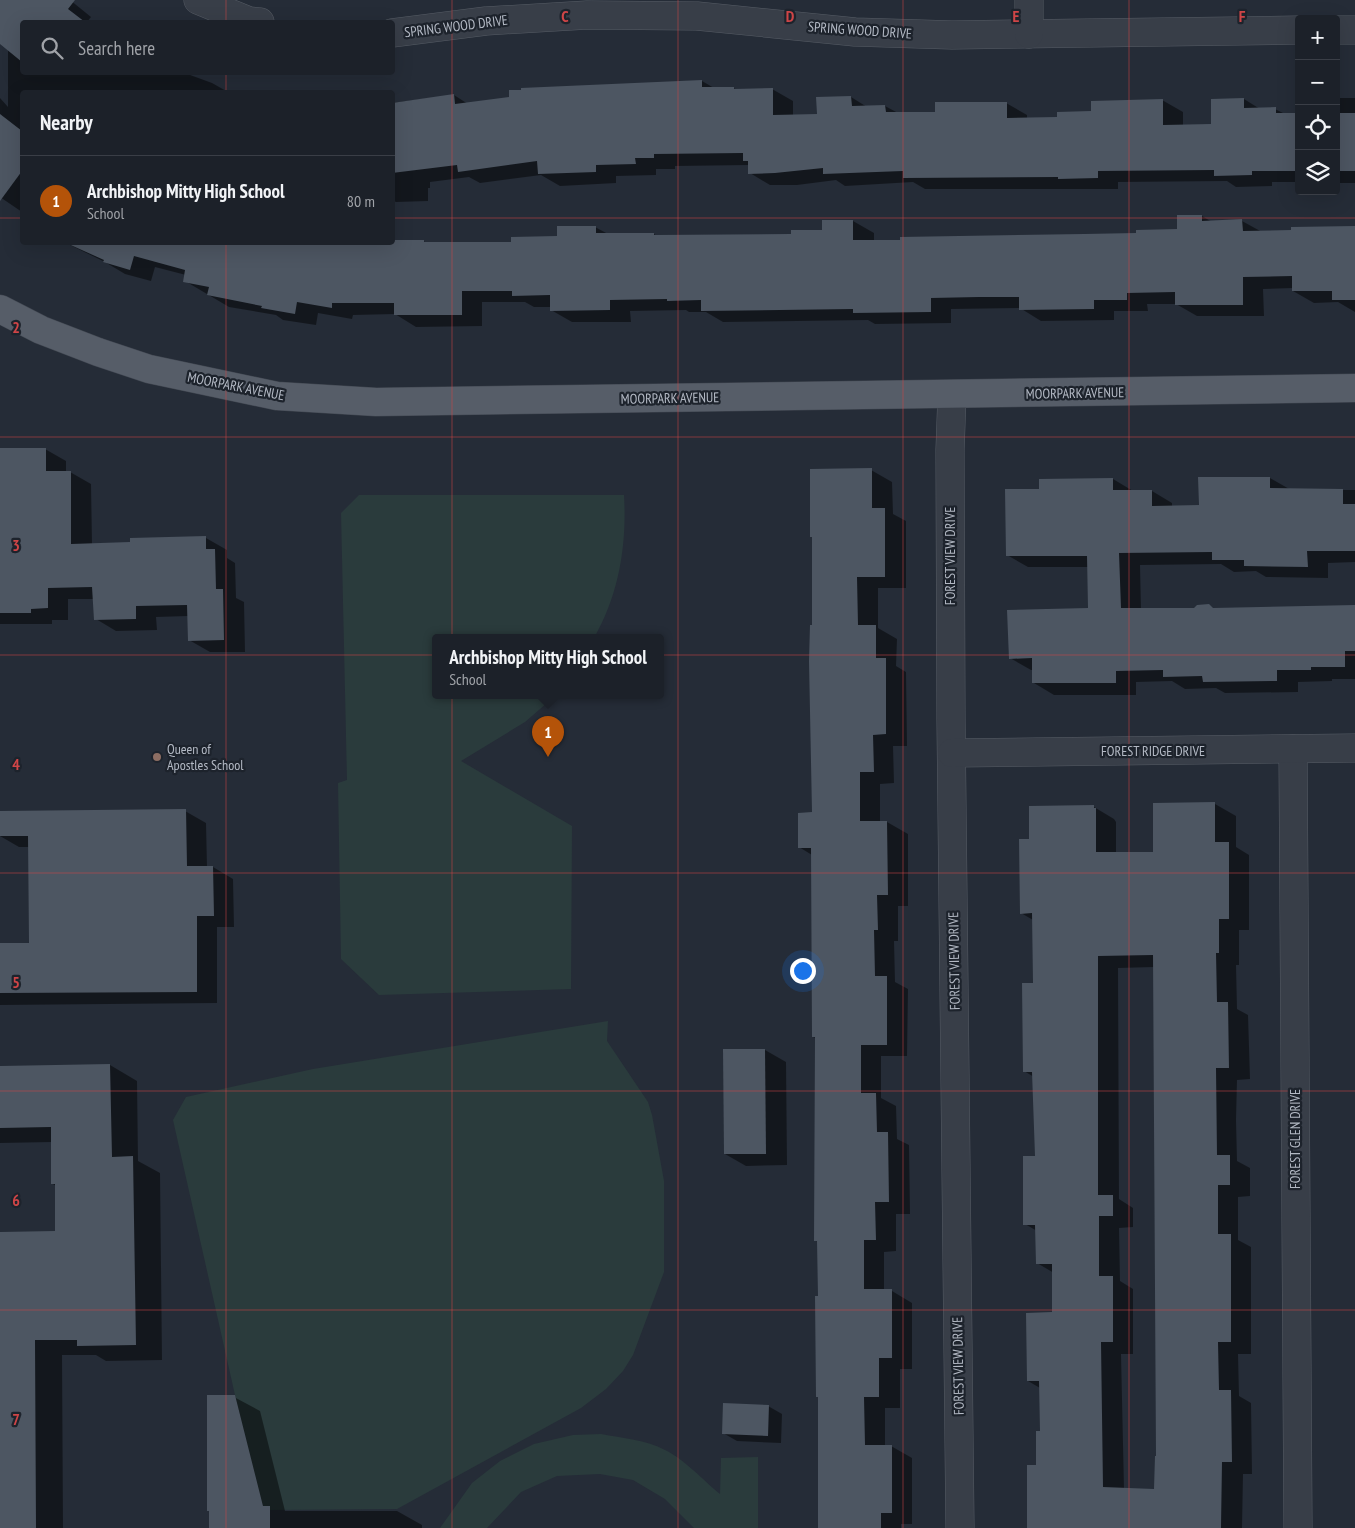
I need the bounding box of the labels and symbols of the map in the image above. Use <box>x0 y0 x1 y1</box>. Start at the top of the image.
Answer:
text: C <box>561 6 569 26</box>
text: D <box>786 6 795 26</box>
text: E <box>1013 6 1020 26</box>
text: F <box>1239 6 1246 26</box>
street label: SPRING WOOD DRIVE <box>403 11 509 41</box>
street label: SPRING WOOD DRIVE <box>807 17 913 43</box>
text: 2 <box>12 317 20 337</box>
street label: MOORPARK AVENUE <box>186 368 286 404</box>
street label: MOORPARK AVENUE <box>1026 383 1124 403</box>
street label: MOORPARK AVENUE <box>621 388 719 408</box>
street label: FOREST VIEW DRIVE <box>941 507 959 605</box>
text: 3 <box>12 535 20 555</box>
pin: 1 <box>532 716 564 757</box>
place label: Queen of Apostles School <box>167 740 244 774</box>
street label: FOREST RIDGE DRIVE <box>1101 742 1205 760</box>
marker: Queen of Apostles School <box>151 751 163 763</box>
text: 4 <box>12 754 20 774</box>
street label: FOREST VIEW DRIVE <box>944 912 964 1010</box>
your location <box>790 958 816 984</box>
text: 5 <box>12 972 20 992</box>
street label: FOREST GLEN DRIVE <box>1286 1089 1304 1189</box>
text: 6 <box>12 1190 20 1210</box>
street label: FOREST VIEW DRIVE <box>948 1317 968 1415</box>
text: 7 <box>12 1409 20 1429</box>

